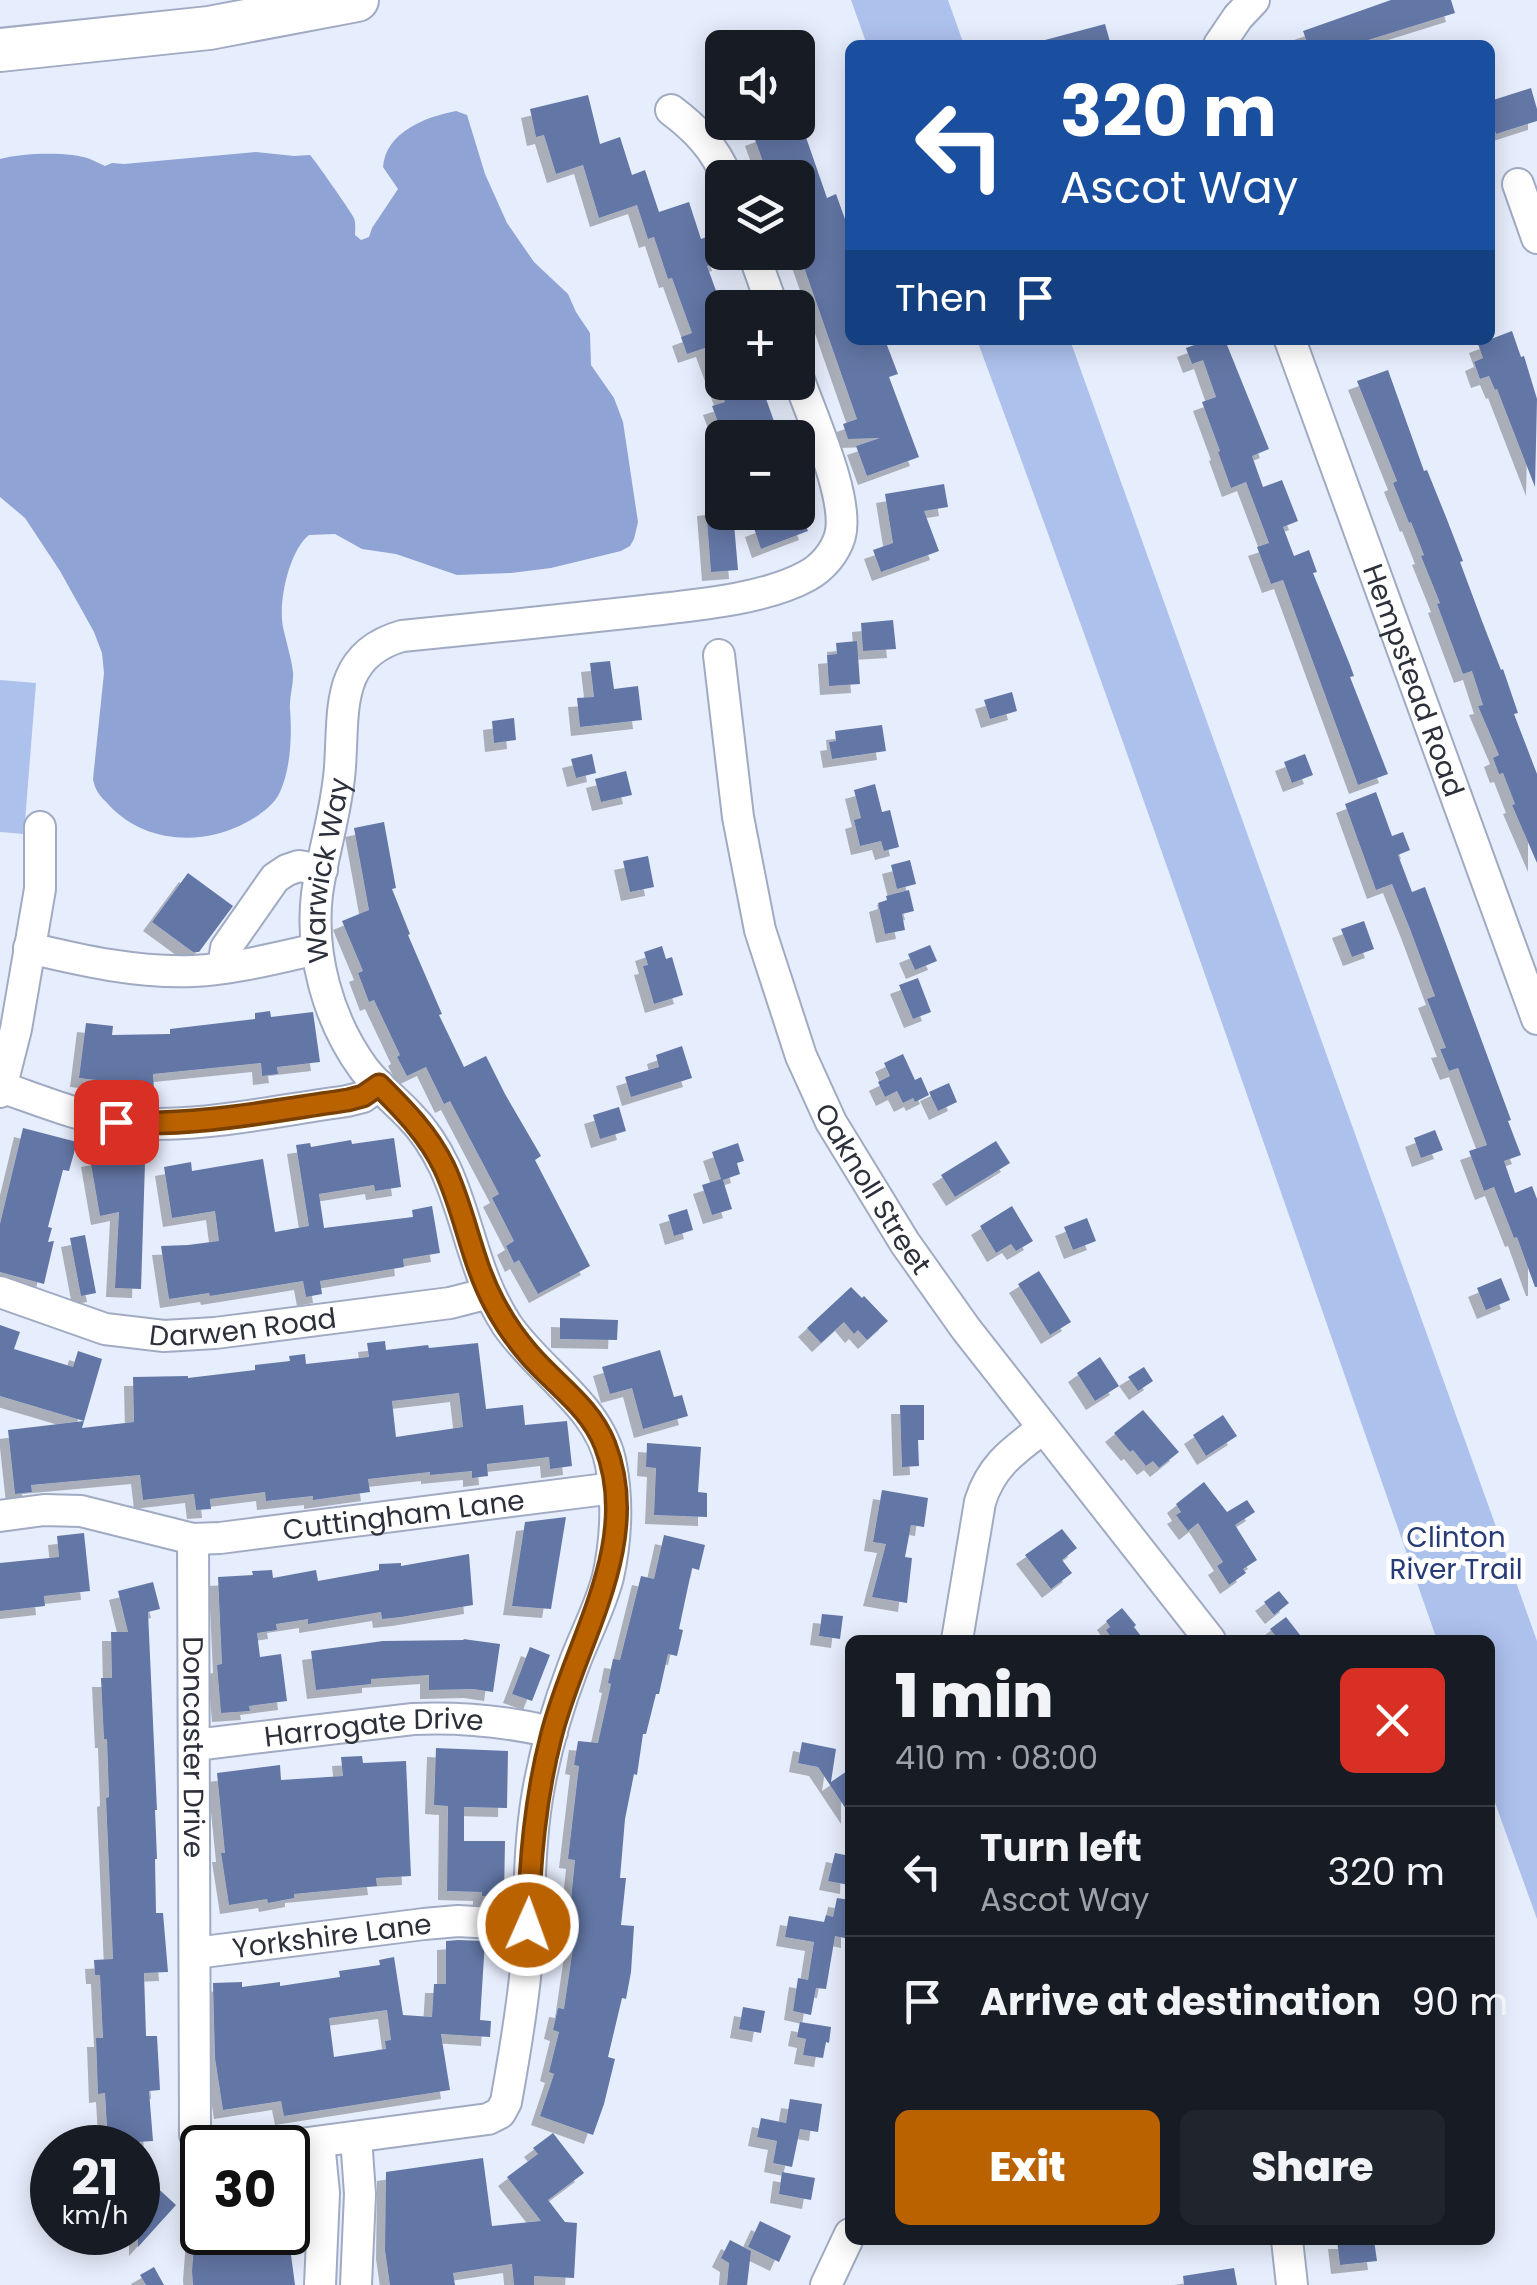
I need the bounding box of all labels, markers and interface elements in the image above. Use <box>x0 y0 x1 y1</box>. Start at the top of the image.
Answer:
map controls <box>705 30 815 530</box>
button: sound <box>705 30 815 140</box>
text: 320 m <box>1060 62 1277 161</box>
icon: left <box>895 80 1025 210</box>
text: Ascot Way <box>1060 156 1298 219</box>
button: layers <box>705 160 815 270</box>
icon: arrive <box>1008 270 1063 325</box>
text: Then <box>895 271 988 324</box>
button: + <box>705 290 815 400</box>
button: − <box>705 420 815 530</box>
street label: Hempstead Road <box>1354 558 1474 802</box>
street label: Warwick Way <box>296 775 359 965</box>
pin <box>74 1080 159 1165</box>
icon: arrive <box>89 1095 144 1150</box>
street label: Oaknoll Street <box>806 1097 941 1282</box>
street label: Darwen Road <box>147 1298 339 1356</box>
street label: Cuttingham Lane <box>280 1480 527 1549</box>
park label: Clinton River Trail <box>1389 1518 1523 1589</box>
street label: Doncaster Drive <box>174 1636 214 1858</box>
text: 1 min <box>895 1654 1053 1738</box>
button: close <box>1340 1668 1445 1773</box>
street label: Harrogate Drive <box>262 1699 485 1756</box>
text: 410 m · 08:00 <box>895 1735 1098 1780</box>
text: Turn left <box>980 1821 1142 1874</box>
icon: left <box>895 1844 950 1899</box>
text: 320 m <box>1328 1845 1445 1898</box>
position arrow <box>476 1873 580 1977</box>
text: Ascot Way <box>980 1877 1149 1922</box>
street label: Yorkshire Lane <box>230 1904 434 1968</box>
icon: arrive <box>895 1974 950 2029</box>
text: Arrive at destination <box>980 1975 1381 2028</box>
text: 90 m <box>1411 1975 1508 2028</box>
button: Exit <box>895 2110 1160 2225</box>
button: Share <box>1180 2110 1445 2225</box>
speed limit sign: 30 <box>180 2125 310 2255</box>
text: 21 <box>71 2142 119 2213</box>
text: km/h <box>62 2198 128 2233</box>

